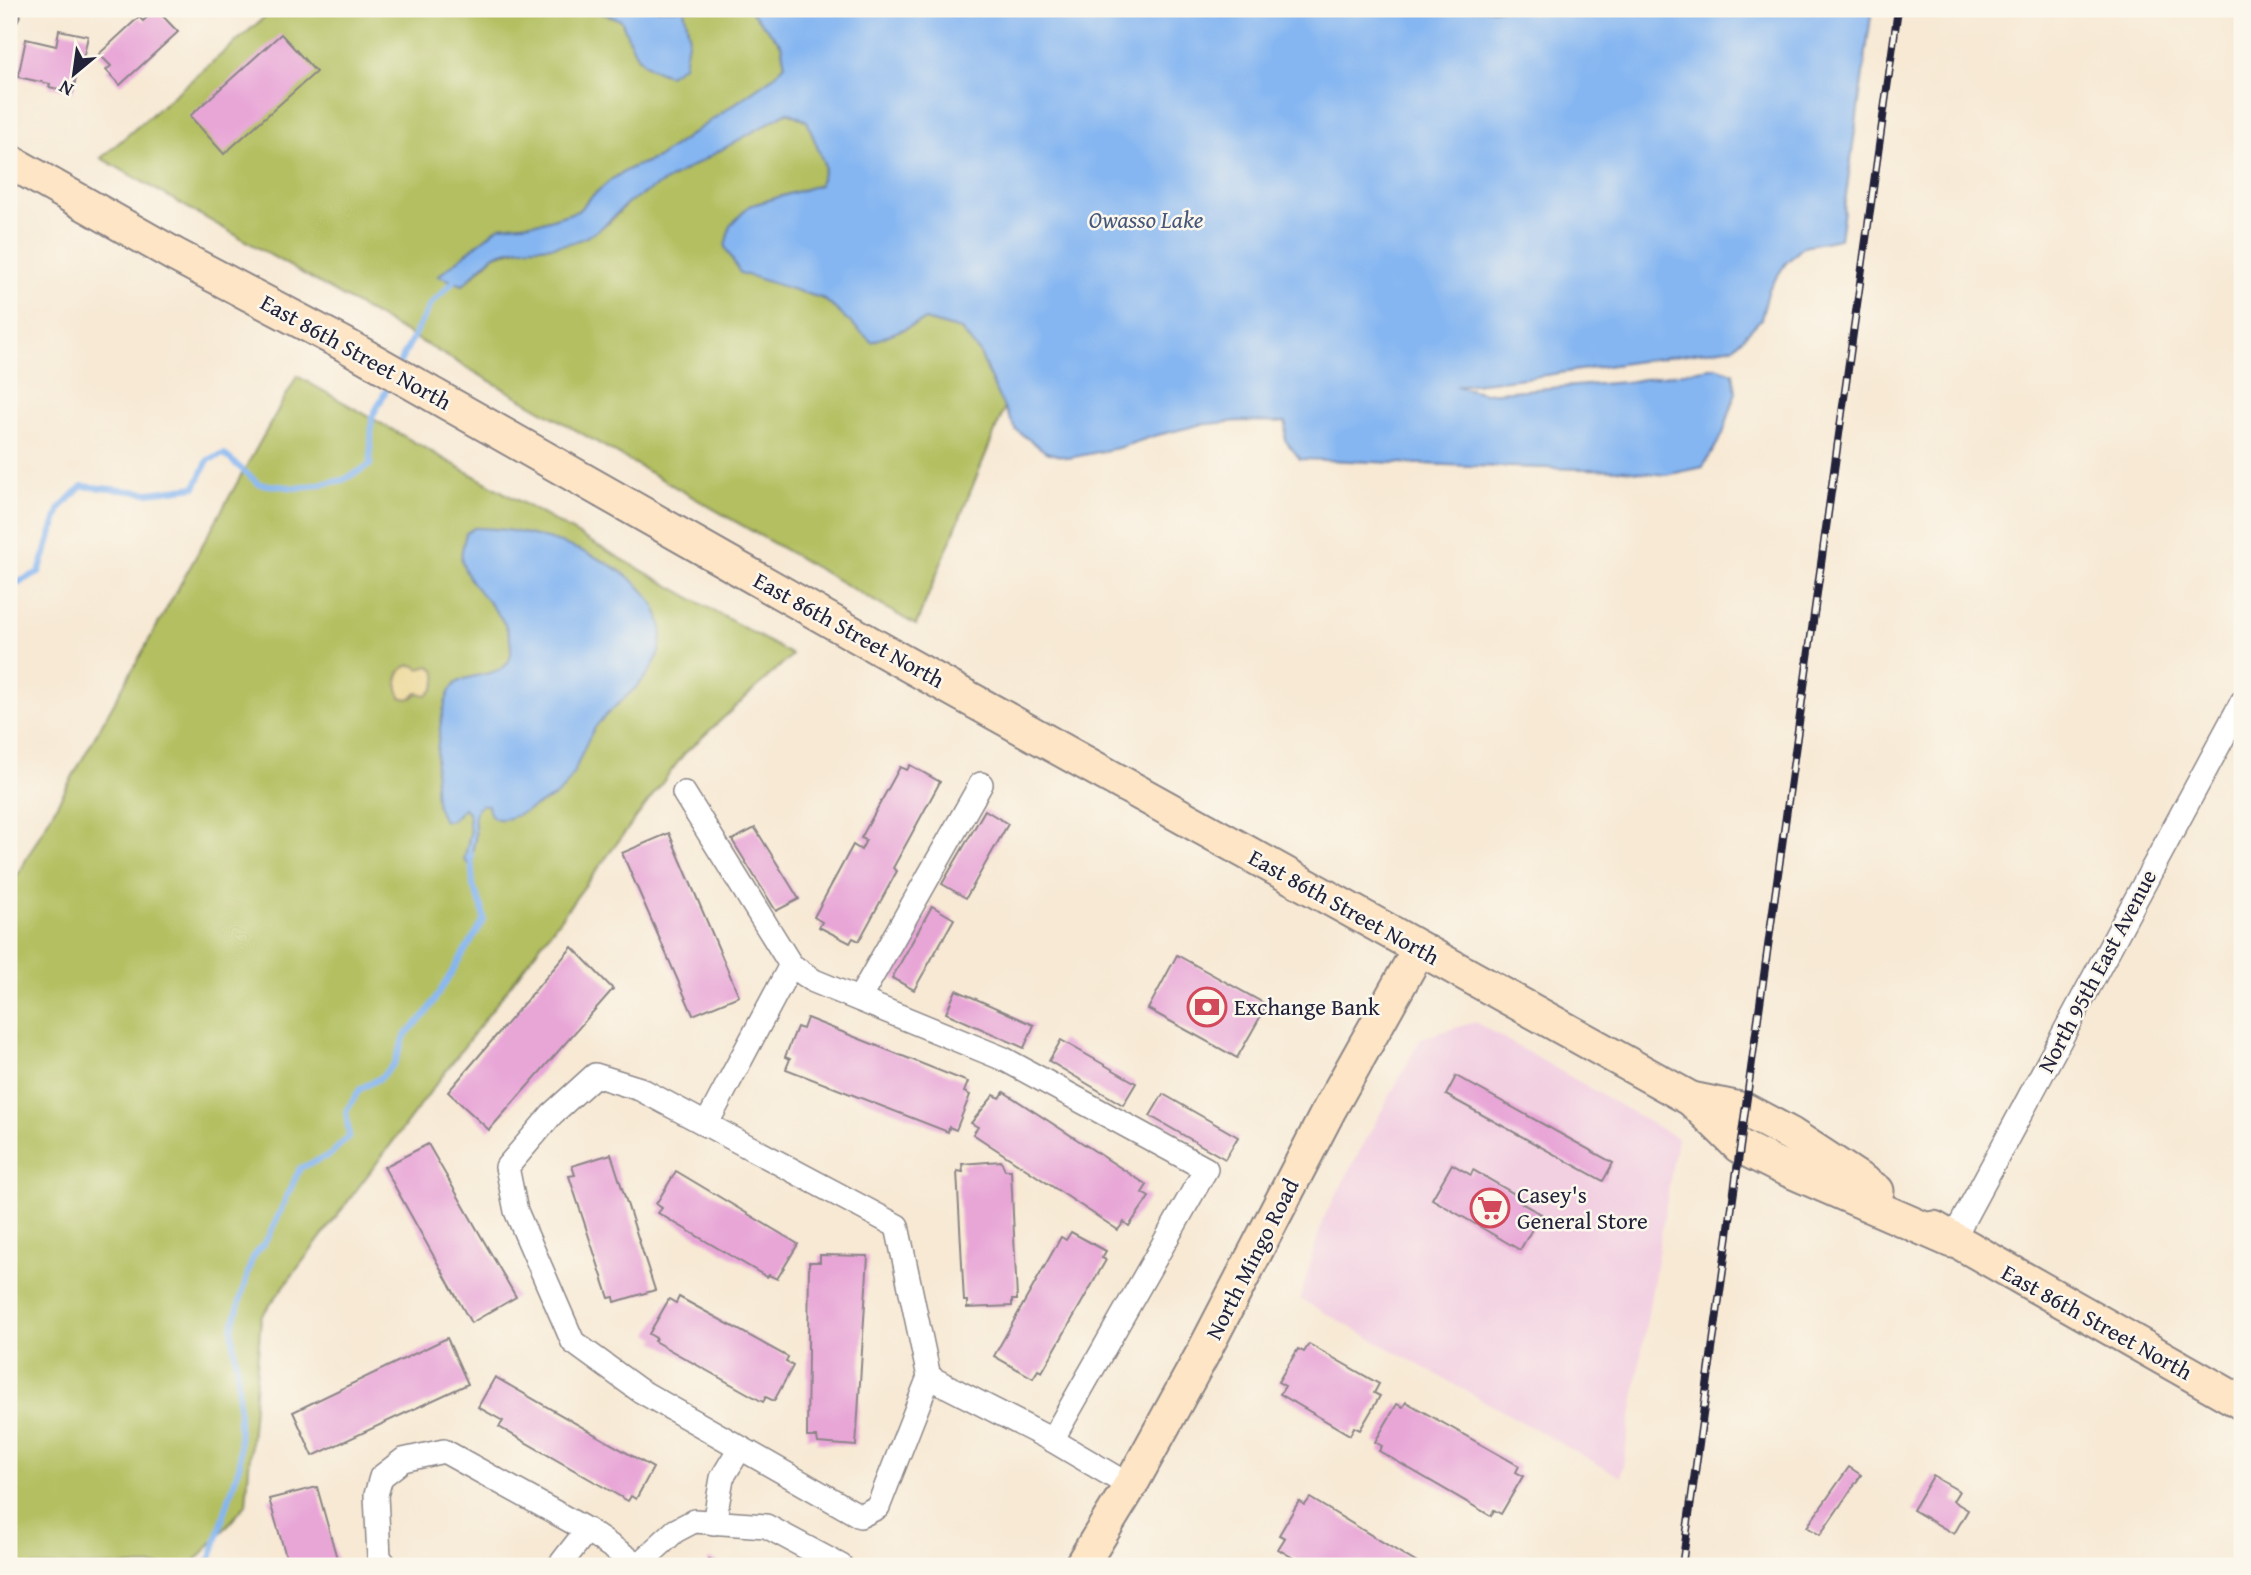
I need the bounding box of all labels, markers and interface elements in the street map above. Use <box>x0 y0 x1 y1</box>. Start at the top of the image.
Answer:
north arrow <box>38 38 108 108</box>
text: N <box>53 73 78 104</box>
water label: Owasso Lake <box>1089 202 1204 237</box>
street label: East 86th Street North <box>255 285 458 418</box>
street label: East 86th Street North <box>748 563 951 696</box>
street label: East 86th Street North <box>1243 840 1446 973</box>
street label: North 95th East Avenue <box>2029 863 2164 1078</box>
bank icon: Exchange Bank <box>1186 986 1228 1028</box>
place label: Exchange Bank <box>1234 990 1380 1023</box>
street label: North Mingo Road <box>1197 1172 1307 1345</box>
place label: Casey's General Store <box>1517 1178 1648 1237</box>
supermarket icon: Casey's General Store <box>1469 1187 1511 1229</box>
street label: East 86th Street North <box>1996 1255 2199 1388</box>

